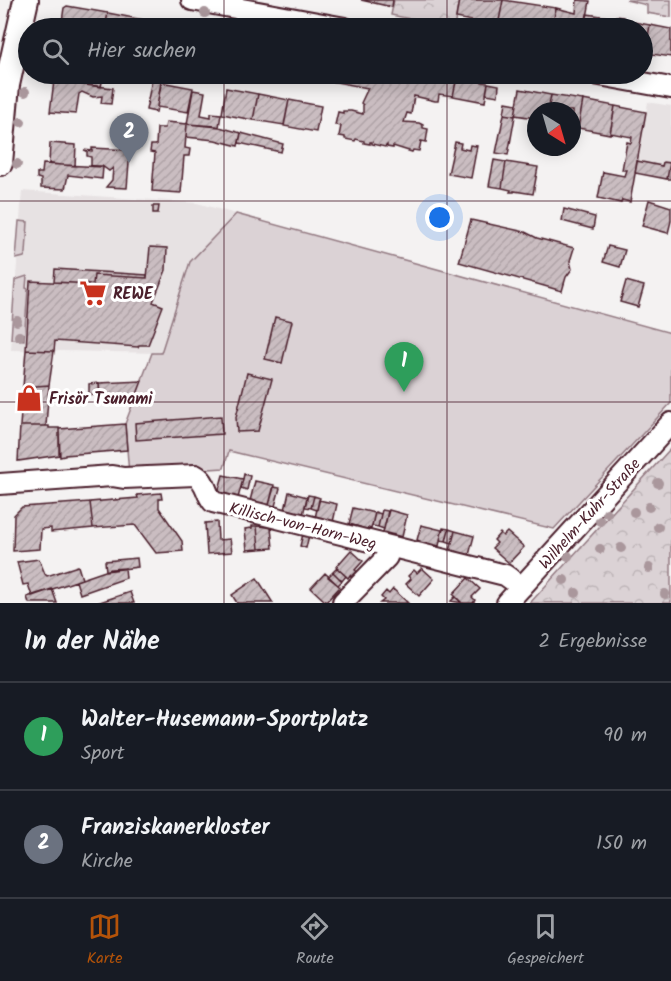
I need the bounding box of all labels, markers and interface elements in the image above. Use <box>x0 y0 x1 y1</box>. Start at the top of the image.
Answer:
search box <box>18 18 653 84</box>
text: Hier suchen <box>87 34 196 69</box>
icon: search <box>39 35 72 68</box>
north arrow <box>527 102 581 156</box>
pin: 2 <box>110 114 148 163</box>
your location <box>425 203 454 232</box>
supermarket icon: REWE <box>78 278 108 308</box>
place label: REWE <box>113 282 154 307</box>
pin: 1 <box>384 342 424 392</box>
shop icon: Frisör Tsunami <box>14 383 44 413</box>
place label: Frisör Tsunami <box>49 387 153 412</box>
street label: Wilhelm-Kuhr-Straße <box>533 453 647 575</box>
street label: Killisch-von-Horn-Weg <box>226 496 379 557</box>
text: In der Nähe <box>24 621 160 663</box>
text: 2 Ergebnisse <box>539 626 647 658</box>
text: Walter-Husemann-Sportplatz <box>81 703 368 738</box>
text: 1 <box>40 720 47 752</box>
text: 90 m <box>603 720 647 752</box>
text: Sport <box>81 738 125 770</box>
text: Franziskanerkloster <box>81 811 269 846</box>
text: 2 <box>38 828 49 860</box>
text: 150 m <box>596 828 647 860</box>
text: Kirche <box>81 846 133 878</box>
tab: Karte <box>87 910 122 971</box>
tab: Route <box>296 910 334 971</box>
tab: Gespeichert <box>507 910 584 971</box>

